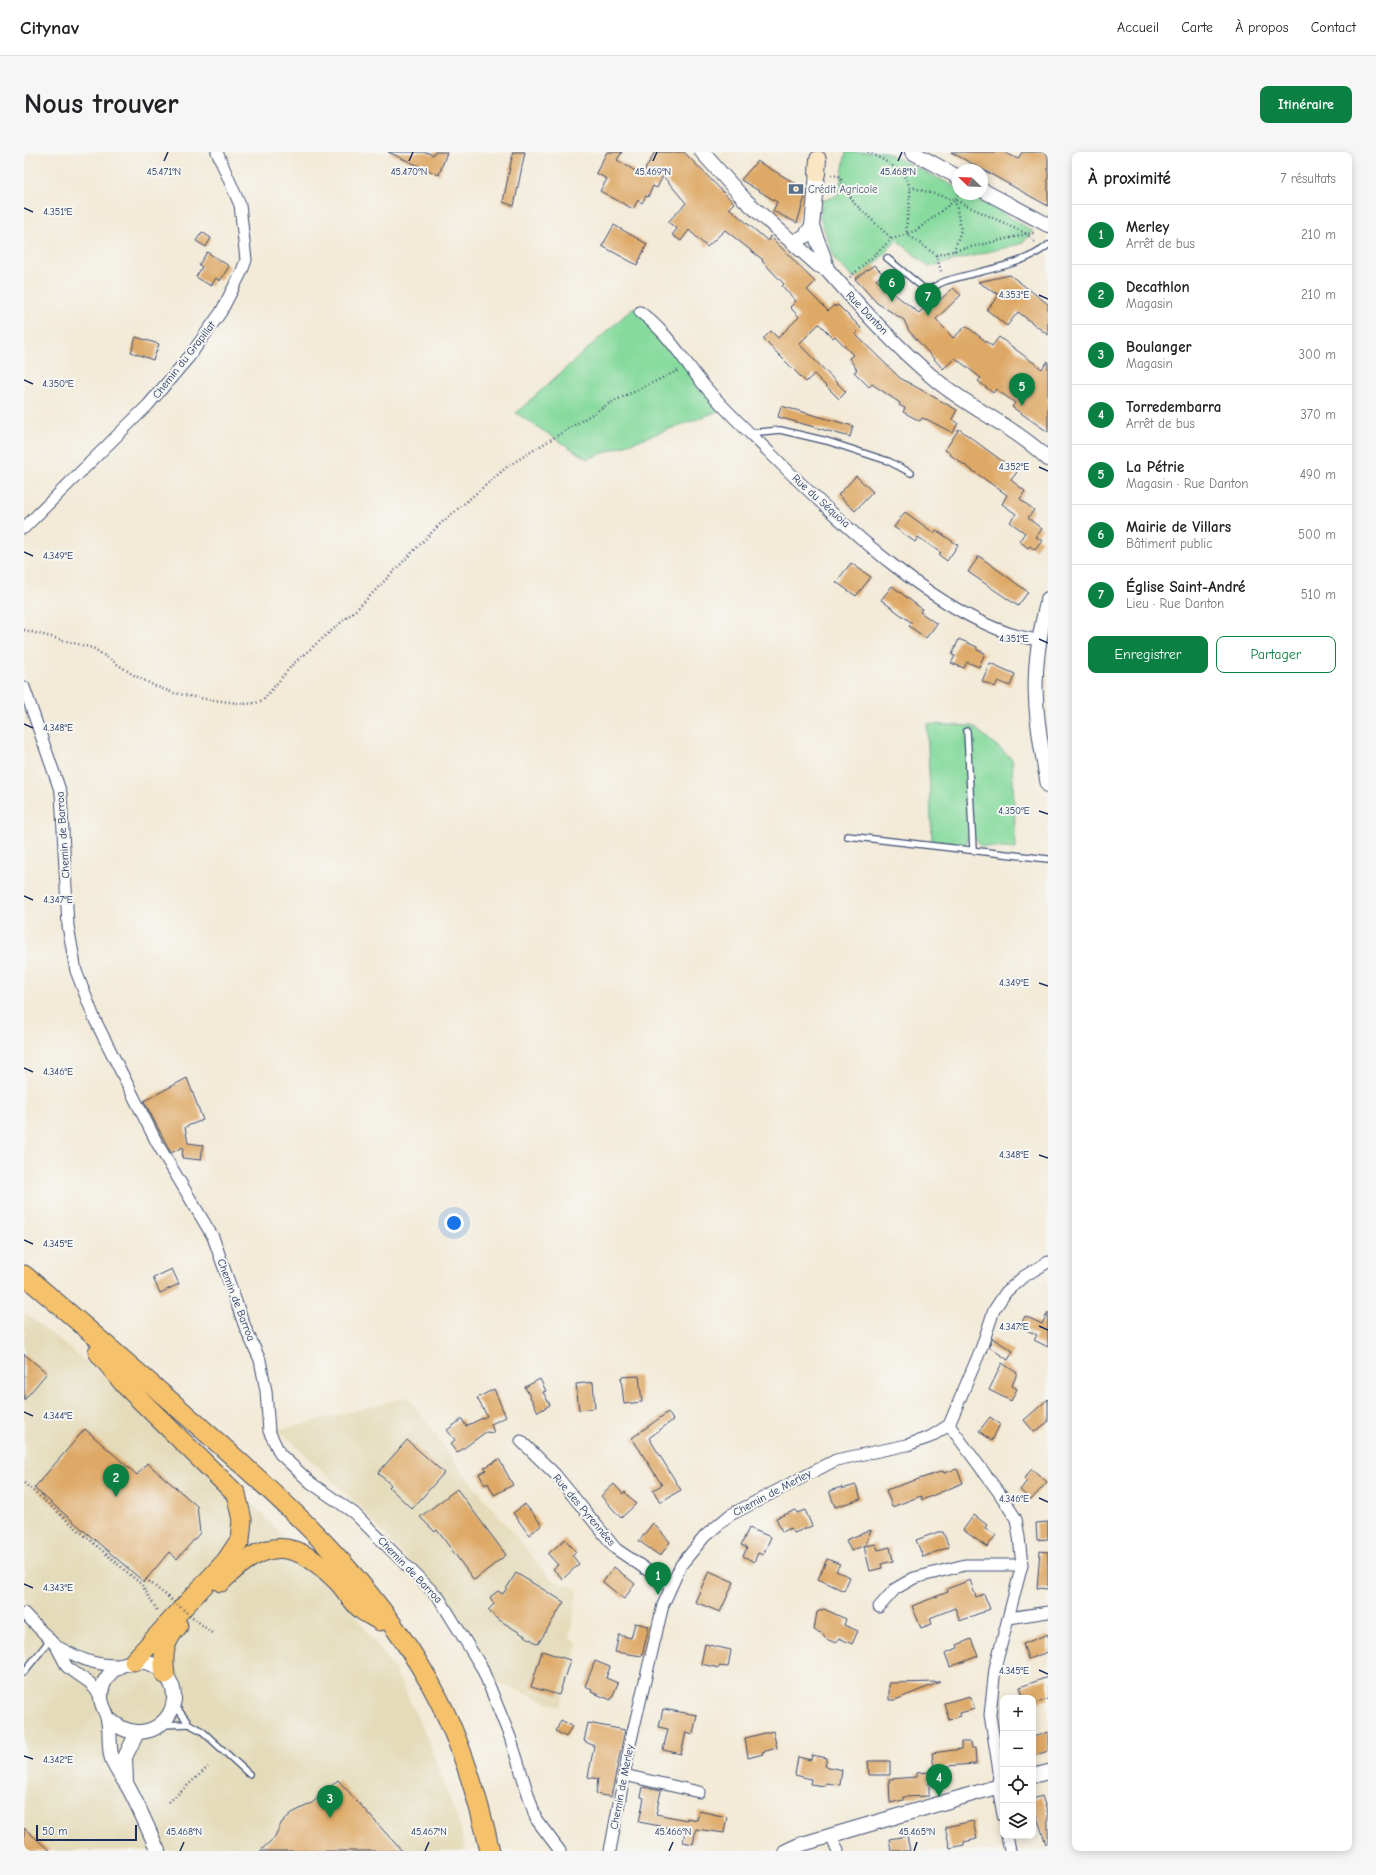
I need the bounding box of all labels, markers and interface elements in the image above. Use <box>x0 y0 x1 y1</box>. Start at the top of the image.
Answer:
text: Citynav <box>20 17 79 39</box>
text: Accueil <box>1117 19 1159 36</box>
text: Carte <box>1181 19 1213 36</box>
text: À propos <box>1235 19 1289 36</box>
text: Contact <box>1311 19 1356 36</box>
button: Itinéraire <box>1260 86 1352 123</box>
text: Nous trouver <box>24 88 179 120</box>
north arrow <box>952 164 988 200</box>
text: 45.471°N <box>147 166 181 178</box>
text: 45.470°N <box>391 166 427 178</box>
text: 45.469°N <box>635 166 671 178</box>
text: 45.468°N <box>880 166 916 178</box>
text: À proximité <box>1088 169 1171 188</box>
text: 7 résultats <box>1280 171 1336 186</box>
bank icon: Crédit Agricole <box>787 180 805 198</box>
place label: Crédit Agricole <box>808 183 878 196</box>
text: 4.351°E <box>43 206 73 218</box>
text: Merley <box>1126 218 1169 236</box>
text: 1 <box>1098 227 1104 242</box>
text: 210 m <box>1301 227 1336 242</box>
text: Arrêt de bus <box>1126 236 1195 251</box>
pin: 6 <box>879 269 905 302</box>
text: Decathlon <box>1126 278 1190 296</box>
pin: 7 <box>915 283 941 316</box>
text: 2 <box>1098 287 1104 302</box>
text: 210 m <box>1301 287 1336 302</box>
street label: Rue Danton <box>843 289 891 337</box>
text: 4.353°E <box>999 289 1029 301</box>
text: Magasin <box>1126 296 1173 311</box>
street label: Chemin du Grapillat <box>150 318 219 401</box>
text: Boulanger <box>1126 338 1192 356</box>
text: 3 <box>1098 347 1104 362</box>
text: 300 m <box>1298 347 1336 362</box>
text: Magasin <box>1126 356 1173 371</box>
pin: 5 <box>1009 373 1035 406</box>
text: 4.350°E <box>42 378 74 390</box>
text: Torredembarra <box>1126 398 1221 416</box>
text: 4 <box>1098 407 1104 422</box>
text: 370 m <box>1300 407 1336 422</box>
text: Arrêt de bus <box>1126 416 1195 431</box>
text: La Pétrie <box>1126 458 1184 476</box>
text: 4.352°E <box>999 461 1029 473</box>
text: 5 <box>1098 467 1104 482</box>
text: 490 m <box>1300 467 1336 482</box>
street label: Rue du Séquoia <box>789 472 853 530</box>
text: Magasin · Rue Danton <box>1126 476 1248 491</box>
text: Mairie de Villars <box>1126 518 1231 536</box>
text: 6 <box>1098 527 1104 542</box>
text: 500 m <box>1298 527 1336 542</box>
text: Bâtiment public <box>1126 536 1213 551</box>
text: 4.349°E <box>43 550 73 562</box>
text: Église Saint-André <box>1126 578 1245 596</box>
text: 7 <box>1098 587 1104 602</box>
text: 510 m <box>1301 587 1336 602</box>
text: Lieu · Rue Danton <box>1126 596 1224 611</box>
text: 4.351°E <box>999 633 1029 645</box>
button: Enregistrer <box>1088 636 1208 673</box>
button: Partager <box>1216 636 1336 673</box>
text: 4.348°E <box>43 722 73 734</box>
street label: Chemin de Barroa <box>53 791 73 879</box>
text: 4.350°E <box>998 805 1030 817</box>
text: 4.347°E <box>43 894 73 906</box>
text: 4.349°E <box>999 977 1029 989</box>
text: 4.346°E <box>43 1066 73 1078</box>
text: 4.348°E <box>999 1149 1029 1161</box>
your location <box>444 1213 464 1233</box>
text: 4.345°E <box>43 1238 73 1250</box>
street label: Chemin de Barroa <box>214 1257 258 1343</box>
text: 4.347°E <box>999 1321 1029 1333</box>
text: 4.344°E <box>43 1410 73 1422</box>
pin: 2 <box>103 1464 129 1497</box>
street label: Chemin de Merley <box>731 1467 813 1519</box>
street label: Rue des Pyrennées <box>550 1472 618 1549</box>
text: 4.346°E <box>999 1493 1029 1505</box>
street label: Chemin de Barroa <box>375 1534 445 1606</box>
pin: 1 <box>645 1562 671 1595</box>
text: 4.343°E <box>43 1582 73 1594</box>
text: 4.345°E <box>999 1665 1029 1677</box>
map controls <box>1000 1695 1036 1839</box>
button: + <box>1000 1695 1036 1731</box>
button: − <box>1000 1731 1036 1767</box>
street label: Chemin de Merley <box>607 1743 637 1831</box>
text: 4.342°E <box>43 1754 73 1766</box>
pin: 4 <box>926 1764 952 1797</box>
button: locate <box>1000 1767 1036 1803</box>
pin: 3 <box>317 1785 343 1818</box>
button: layers <box>1000 1803 1036 1839</box>
scale bar <box>36 1823 137 1842</box>
text: 50 m <box>42 1825 67 1838</box>
text: 45.468°N <box>166 1826 202 1838</box>
text: 45.467°N <box>411 1826 447 1838</box>
text: 45.466°N <box>655 1826 691 1838</box>
text: 45.465°N <box>899 1826 935 1838</box>

